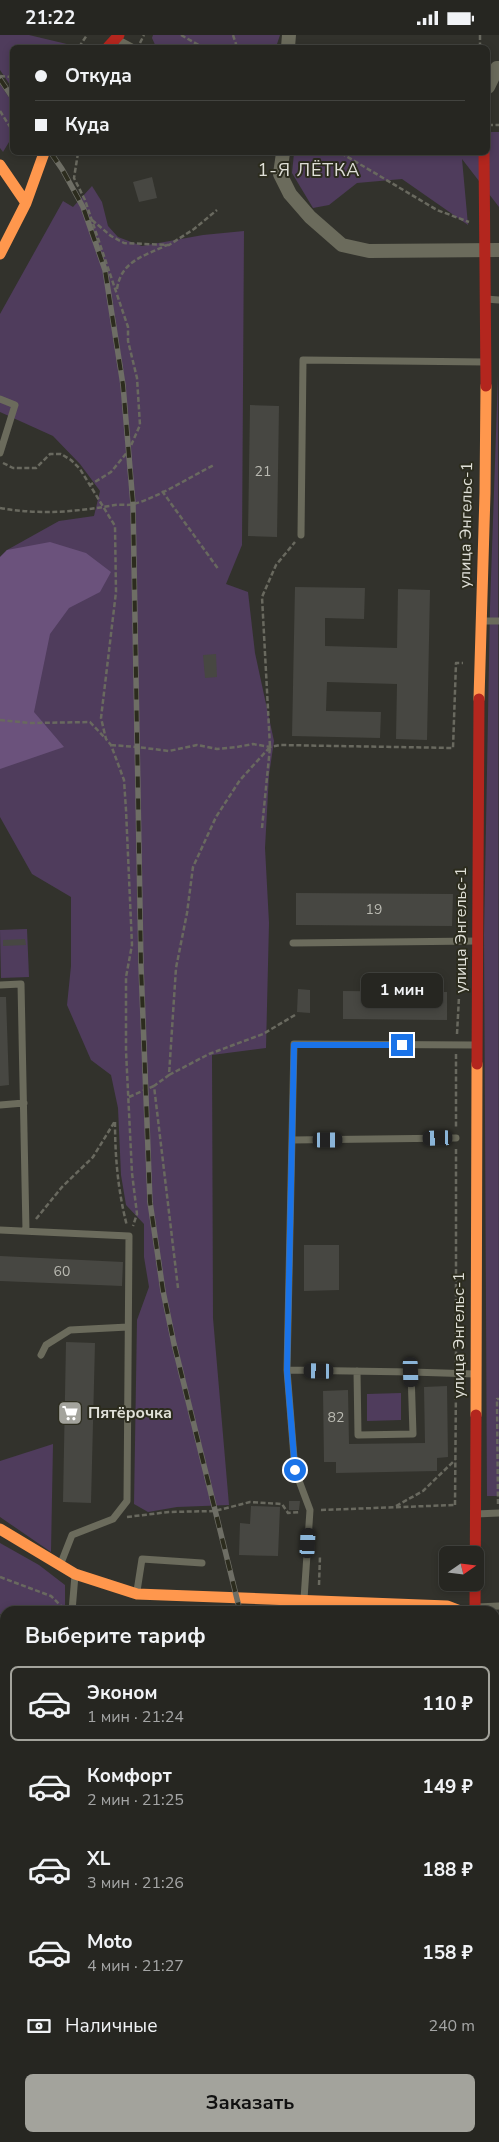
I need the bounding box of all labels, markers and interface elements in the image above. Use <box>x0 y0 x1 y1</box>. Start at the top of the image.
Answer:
text: 21:22 <box>25 5 75 31</box>
text: Откуда <box>65 63 132 89</box>
text: Куда <box>65 112 110 138</box>
district label: 1-Я ЛЁТКА <box>258 158 360 182</box>
house number: 21 <box>255 462 271 481</box>
street label: улица Энгельс-1 <box>454 462 478 588</box>
street label: улица Энгельс-1 <box>450 867 472 993</box>
house number: 19 <box>366 900 382 919</box>
callout: 1 мин <box>361 973 443 1007</box>
text: 1 мин <box>380 979 424 1001</box>
route end <box>391 1034 413 1056</box>
car <box>422 1130 453 1146</box>
car <box>313 1133 343 1148</box>
house number: 60 <box>54 1262 70 1281</box>
street label: улица Энгельс-1 <box>448 1272 470 1398</box>
car <box>402 1357 419 1387</box>
car <box>303 1363 334 1379</box>
supermarket icon: Пятёрочка <box>57 1400 83 1426</box>
place label: Пятёрочка <box>88 1402 172 1424</box>
house number: 82 <box>328 1408 344 1427</box>
route start <box>284 1459 306 1481</box>
car <box>299 1528 316 1558</box>
north arrow <box>439 1546 484 1591</box>
map controls <box>439 1546 484 1591</box>
text: Выберите тариф <box>25 1621 206 1651</box>
text: Эконом <box>87 1680 158 1706</box>
icon: car <box>27 1681 72 1726</box>
text: 110 ₽ <box>422 1691 473 1717</box>
text: 1 мин · 21:24 <box>87 1706 184 1728</box>
text: Комфорт <box>87 1763 172 1789</box>
icon: car <box>27 1764 72 1809</box>
text: 149 ₽ <box>422 1774 473 1800</box>
text: 2 мин · 21:25 <box>87 1789 184 1811</box>
text: XL <box>87 1846 110 1872</box>
icon: car <box>27 1847 72 1892</box>
text: 188 ₽ <box>422 1857 473 1883</box>
text: 3 мин · 21:26 <box>87 1872 184 1894</box>
text: Moto <box>87 1929 133 1955</box>
icon: car <box>27 1930 72 1975</box>
text: 158 ₽ <box>422 1940 473 1966</box>
text: 4 мин · 21:27 <box>87 1955 184 1977</box>
icon: cash <box>25 2012 53 2040</box>
text: Наличные <box>65 2013 158 2039</box>
text: 240 m <box>428 2015 475 2037</box>
button: Заказать <box>25 2074 475 2132</box>

